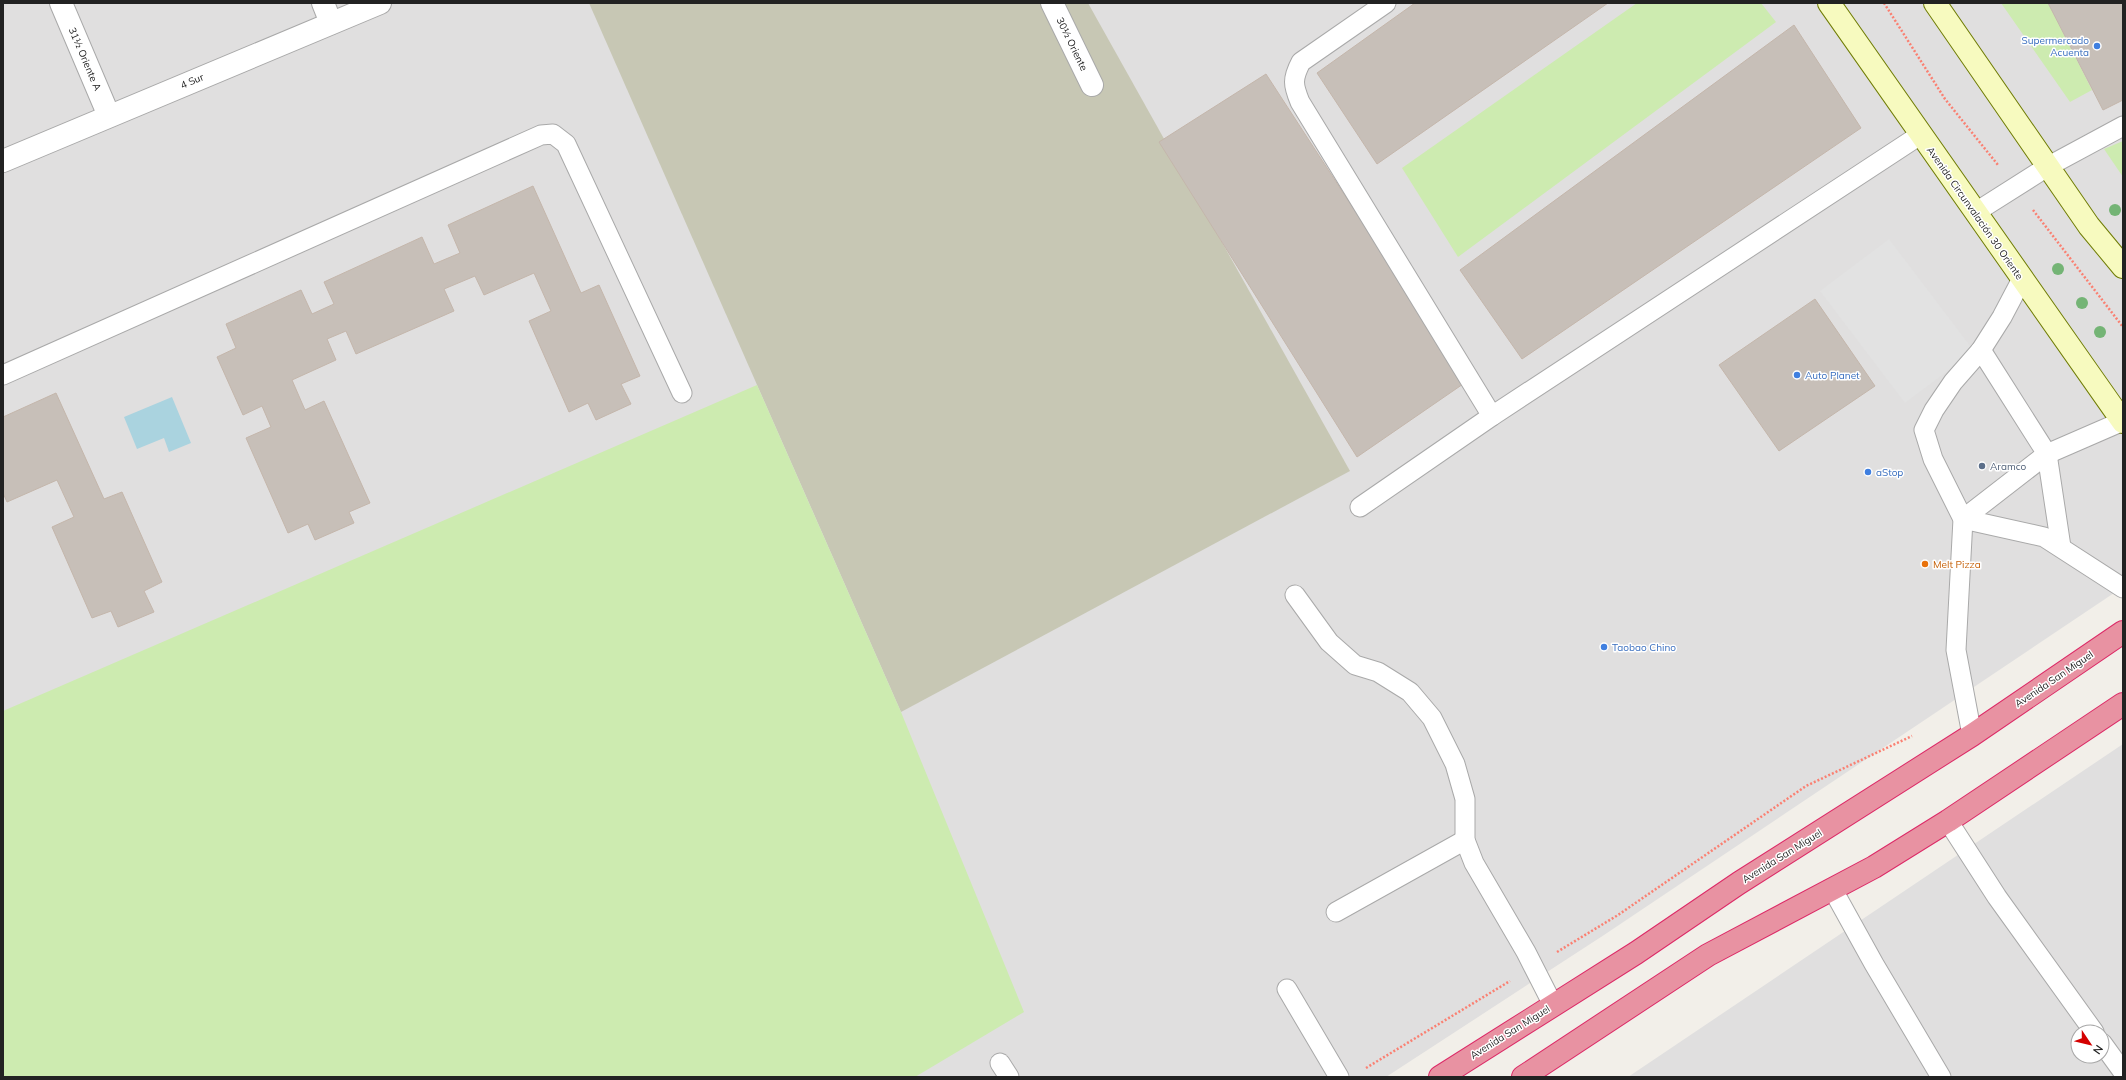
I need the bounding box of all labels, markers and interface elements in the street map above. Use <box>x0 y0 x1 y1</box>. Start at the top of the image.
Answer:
street label: 30½ Oriente <box>1053 15 1091 73</box>
street label: 31½ Oriente A <box>66 25 105 93</box>
place label: Supermercado Acuenta <box>2022 34 2089 59</box>
marker: Supermercado Acuenta <box>2092 41 2102 51</box>
street label: 4 Sur <box>178 70 206 92</box>
street label: Avenida Circunvalación 30 Oriente <box>1924 144 2026 282</box>
place label: Auto Planet <box>1805 369 1860 382</box>
marker: Auto Planet <box>1792 370 1802 380</box>
place label: Aramco <box>1990 460 2027 473</box>
marker: Aramco <box>1977 461 1987 471</box>
place label: aStop <box>1876 466 1903 479</box>
marker: aStop <box>1863 467 1873 477</box>
place label: Melt Pizza <box>1933 558 1981 571</box>
marker: Melt Pizza <box>1920 559 1930 569</box>
place label: Taobao Chino <box>1612 641 1676 654</box>
marker: Taobao Chino <box>1599 642 1609 652</box>
street label: Avenida San Miguel <box>2012 648 2096 710</box>
street label: Avenida San Miguel <box>1740 826 1824 886</box>
street label: Avenida San Miguel <box>1468 1002 1552 1062</box>
north arrow <box>2070 1024 2110 1064</box>
text: N <box>2090 1042 2106 1057</box>

